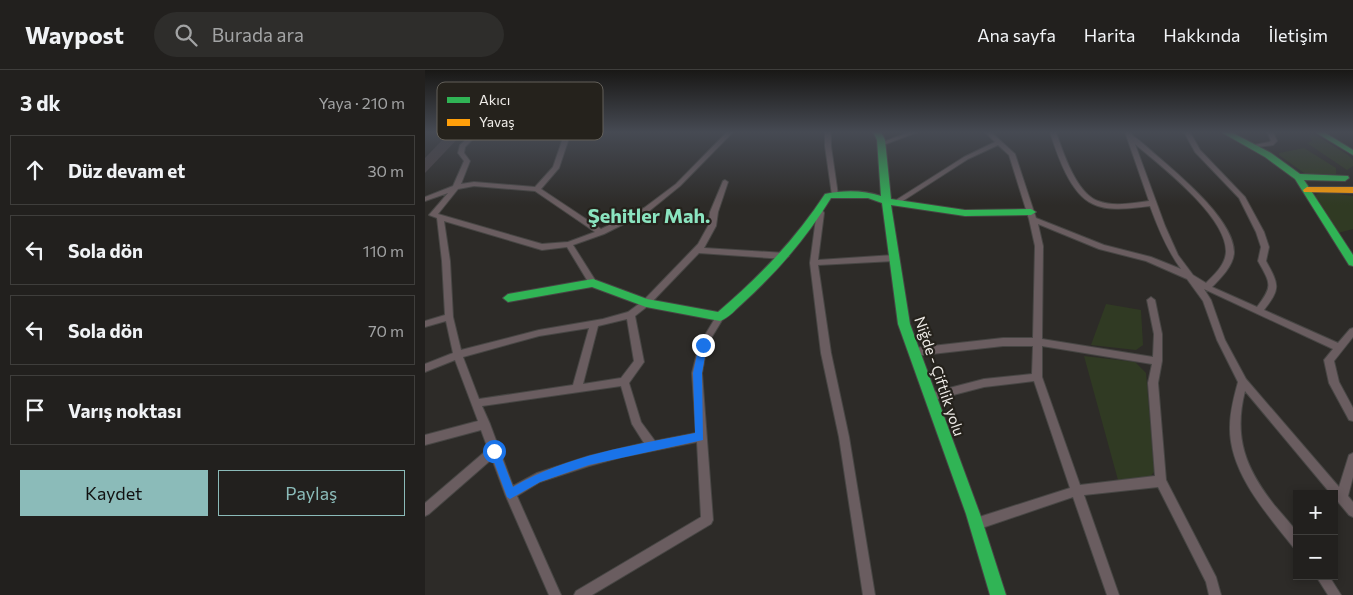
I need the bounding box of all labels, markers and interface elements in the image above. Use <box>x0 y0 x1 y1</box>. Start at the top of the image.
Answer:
search box <box>154 12 504 57</box>
text: Waypost <box>25 20 124 49</box>
icon: search <box>172 21 200 49</box>
text: Burada ara <box>212 23 304 46</box>
text: Ana sayfa <box>977 24 1056 46</box>
text: Harita <box>1084 24 1135 46</box>
text: Hakkında <box>1163 24 1241 46</box>
text: İletişim <box>1269 24 1328 46</box>
legend <box>437 82 603 140</box>
text: 3 dk <box>20 90 61 115</box>
text: Akıcı <box>479 91 510 108</box>
text: Yaya · 210 m <box>318 93 405 112</box>
text: Yavaş <box>479 113 515 130</box>
icon: ahead <box>21 156 49 184</box>
text: Düz devam et <box>68 159 185 182</box>
text: 30 m <box>367 161 404 180</box>
district label: Şehitler Mah. <box>588 203 710 227</box>
icon: left <box>21 236 49 264</box>
text: Sola dön <box>68 239 143 262</box>
text: 110 m <box>363 241 404 260</box>
street label: Niğde - Çiftlik yolu <box>911 314 969 438</box>
icon: left <box>21 316 49 344</box>
text: Sola dön <box>68 319 143 342</box>
text: 70 m <box>368 321 404 340</box>
route end <box>692 334 715 357</box>
icon: arrive <box>21 396 49 424</box>
text: Varış noktası <box>68 399 181 422</box>
route start <box>483 440 506 463</box>
button: Kaydet <box>20 470 208 516</box>
button: Paylaş <box>218 470 405 516</box>
map controls <box>1293 490 1338 580</box>
button: + <box>1293 490 1338 535</box>
button: − <box>1293 535 1338 580</box>

